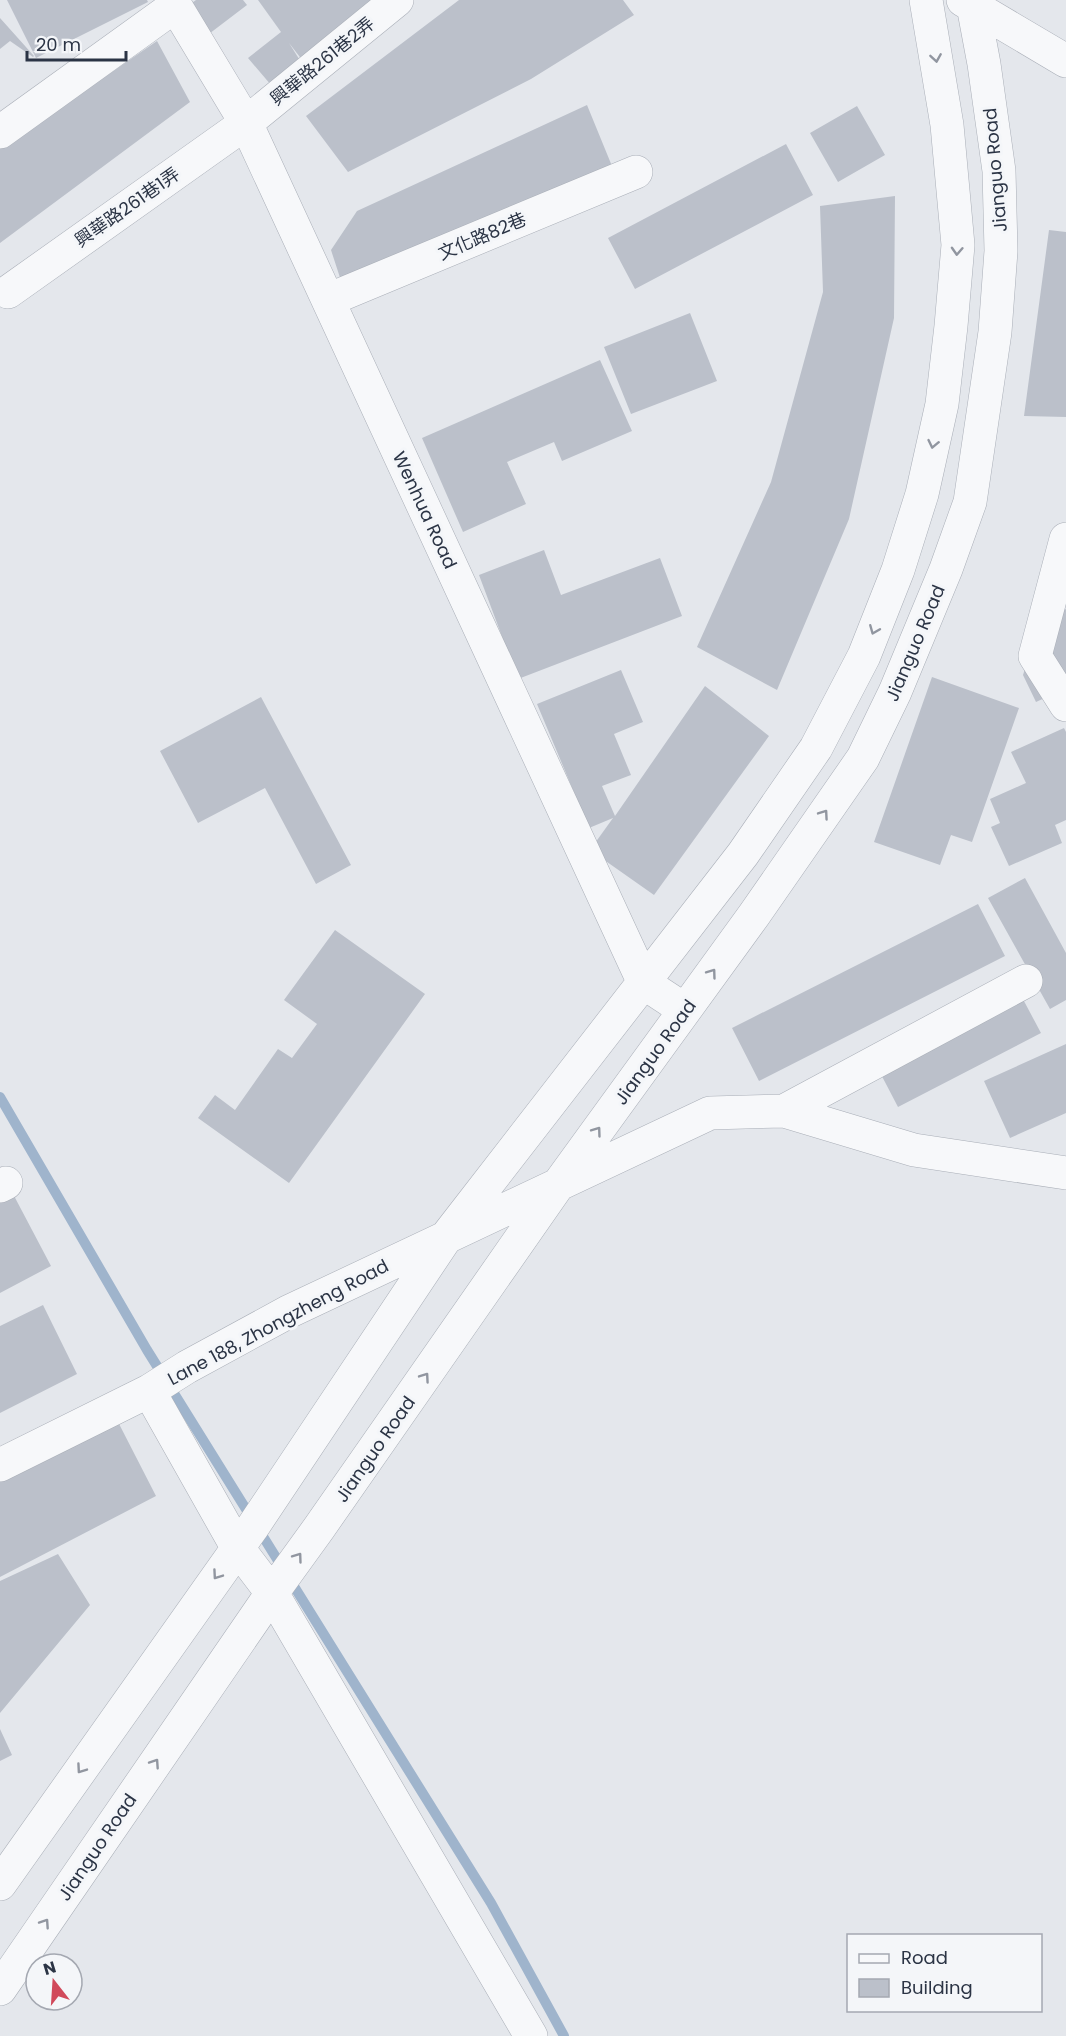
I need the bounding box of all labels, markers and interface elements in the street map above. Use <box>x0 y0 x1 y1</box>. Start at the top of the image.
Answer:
street label: 興華路261巷2弄 <box>264 11 380 111</box>
scale bar <box>27 24 126 62</box>
text: 20 m <box>36 32 81 57</box>
one-way arrow <box>930 53 942 62</box>
street label: Jianguo Road <box>977 107 1013 233</box>
street label: 興華路261巷1弄 <box>69 161 185 253</box>
street label: 文化路82巷 <box>434 206 530 266</box>
one-way arrow <box>950 247 963 256</box>
one-way arrow <box>927 439 940 449</box>
street label: Wenhua Road <box>387 447 463 573</box>
street label: Jianguo Road <box>879 581 951 705</box>
one-way arrow <box>869 624 881 635</box>
one-way arrow <box>817 810 828 821</box>
one-way arrow <box>704 969 715 980</box>
street label: Jianguo Road <box>608 994 702 1110</box>
one-way arrow <box>590 1127 601 1138</box>
street label: Lane 188, Zhongzheng Road <box>163 1253 393 1391</box>
one-way arrow <box>418 1373 429 1384</box>
street label: Jianguo Road <box>329 1391 421 1507</box>
one-way arrow <box>291 1553 302 1564</box>
one-way arrow <box>213 1568 224 1579</box>
one-way arrow <box>148 1758 159 1769</box>
one-way arrow <box>77 1762 88 1773</box>
street label: Jianguo Road <box>52 1788 142 1906</box>
one-way arrow <box>38 1919 49 1930</box>
legend <box>847 1934 1042 2012</box>
text: Road <box>901 1945 948 1970</box>
north arrow <box>24 1952 84 2012</box>
text: N <box>41 1955 59 1981</box>
text: Building <box>901 1975 973 2000</box>

